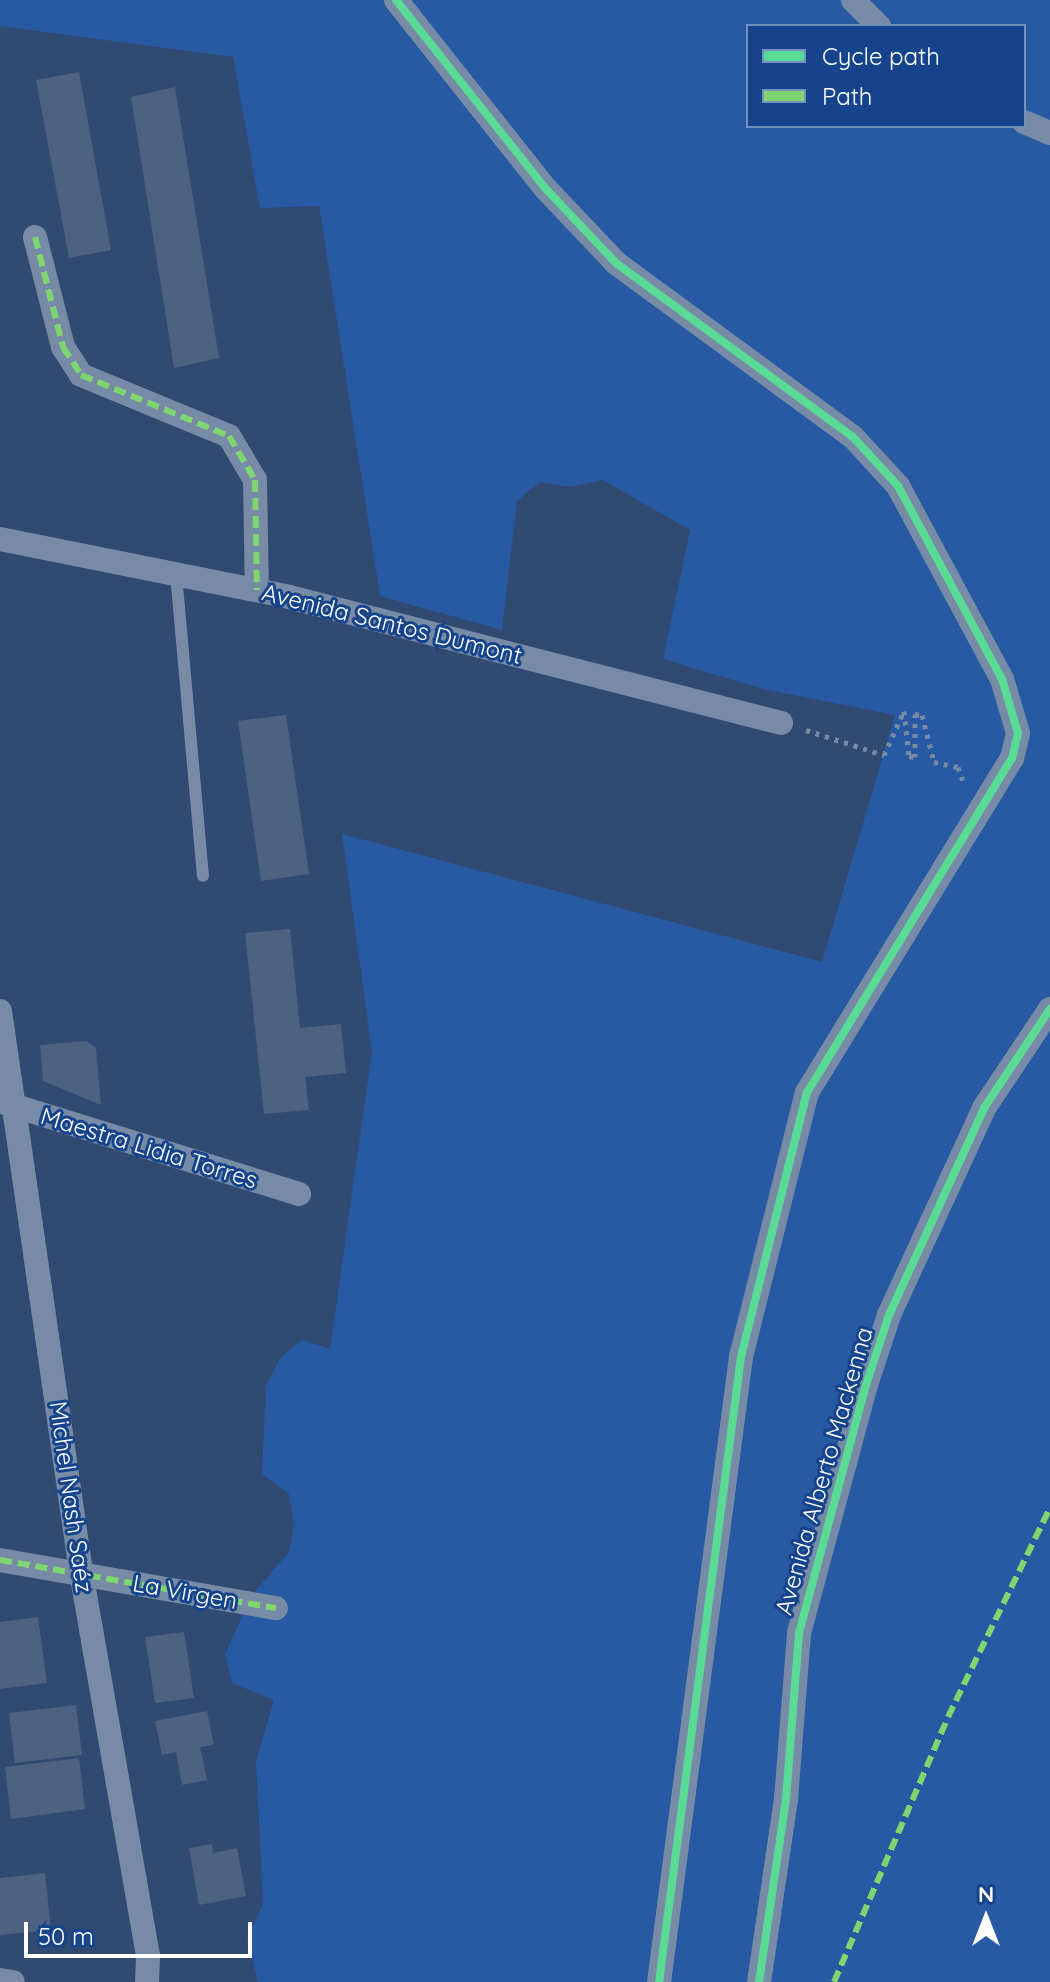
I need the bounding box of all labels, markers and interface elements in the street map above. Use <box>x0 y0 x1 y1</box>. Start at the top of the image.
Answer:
legend <box>746 24 1026 128</box>
text: Cycle path <box>822 41 940 71</box>
text: Path <box>822 81 873 111</box>
street label: Avenida Santos Dumont <box>259 578 525 670</box>
street label: Maestra Lidia Torres <box>37 1101 261 1195</box>
street label: Avenida Alberto Mackenna <box>769 1324 879 1618</box>
street label: Michel Nash Saéz <box>43 1399 99 1595</box>
street label: La Virgen <box>130 1569 240 1615</box>
north arrow <box>946 1878 1026 1958</box>
text: N <box>978 1880 994 1908</box>
scale bar <box>28 1906 256 1956</box>
text: 50 m <box>38 1921 94 1951</box>

